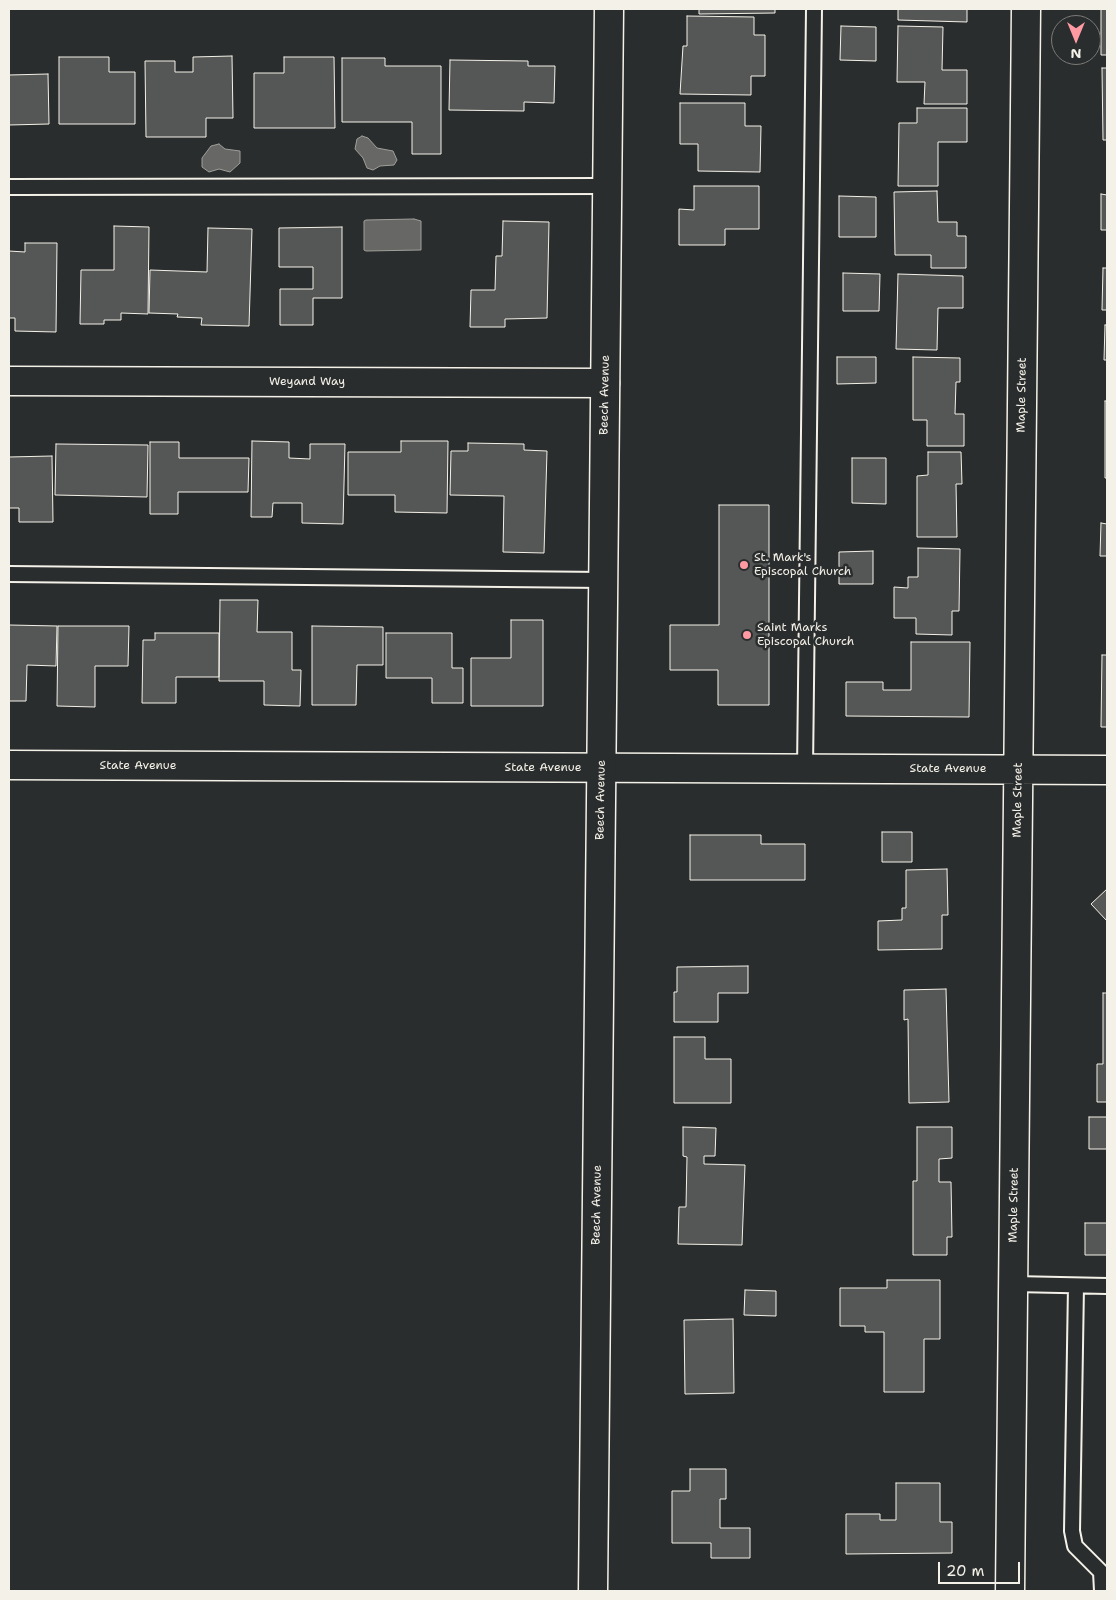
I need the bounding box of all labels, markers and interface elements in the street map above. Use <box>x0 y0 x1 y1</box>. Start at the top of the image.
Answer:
north arrow <box>1051 15 1101 65</box>
text: N <box>1070 45 1082 63</box>
street label: Beech Avenue <box>597 355 613 435</box>
street label: Maple Street <box>1014 357 1030 433</box>
street label: Weyand Way <box>269 375 345 389</box>
place label: St. Mark's Episcopal Church <box>754 551 851 579</box>
marker: St. Mark's Episcopal Church <box>738 559 750 571</box>
place label: Saint Marks Episcopal Church <box>757 621 854 649</box>
marker: Saint Marks Episcopal Church <box>741 629 753 641</box>
street label: State Avenue <box>100 759 176 773</box>
street label: Beech Avenue <box>593 760 609 840</box>
street label: State Avenue <box>505 761 581 775</box>
street label: State Avenue <box>910 762 986 776</box>
street label: Maple Street <box>1010 762 1026 838</box>
street label: Beech Avenue <box>589 1165 605 1245</box>
street label: Maple Street <box>1006 1167 1022 1243</box>
scale bar <box>941 1552 1024 1584</box>
text: 20 m <box>946 1561 985 1581</box>

